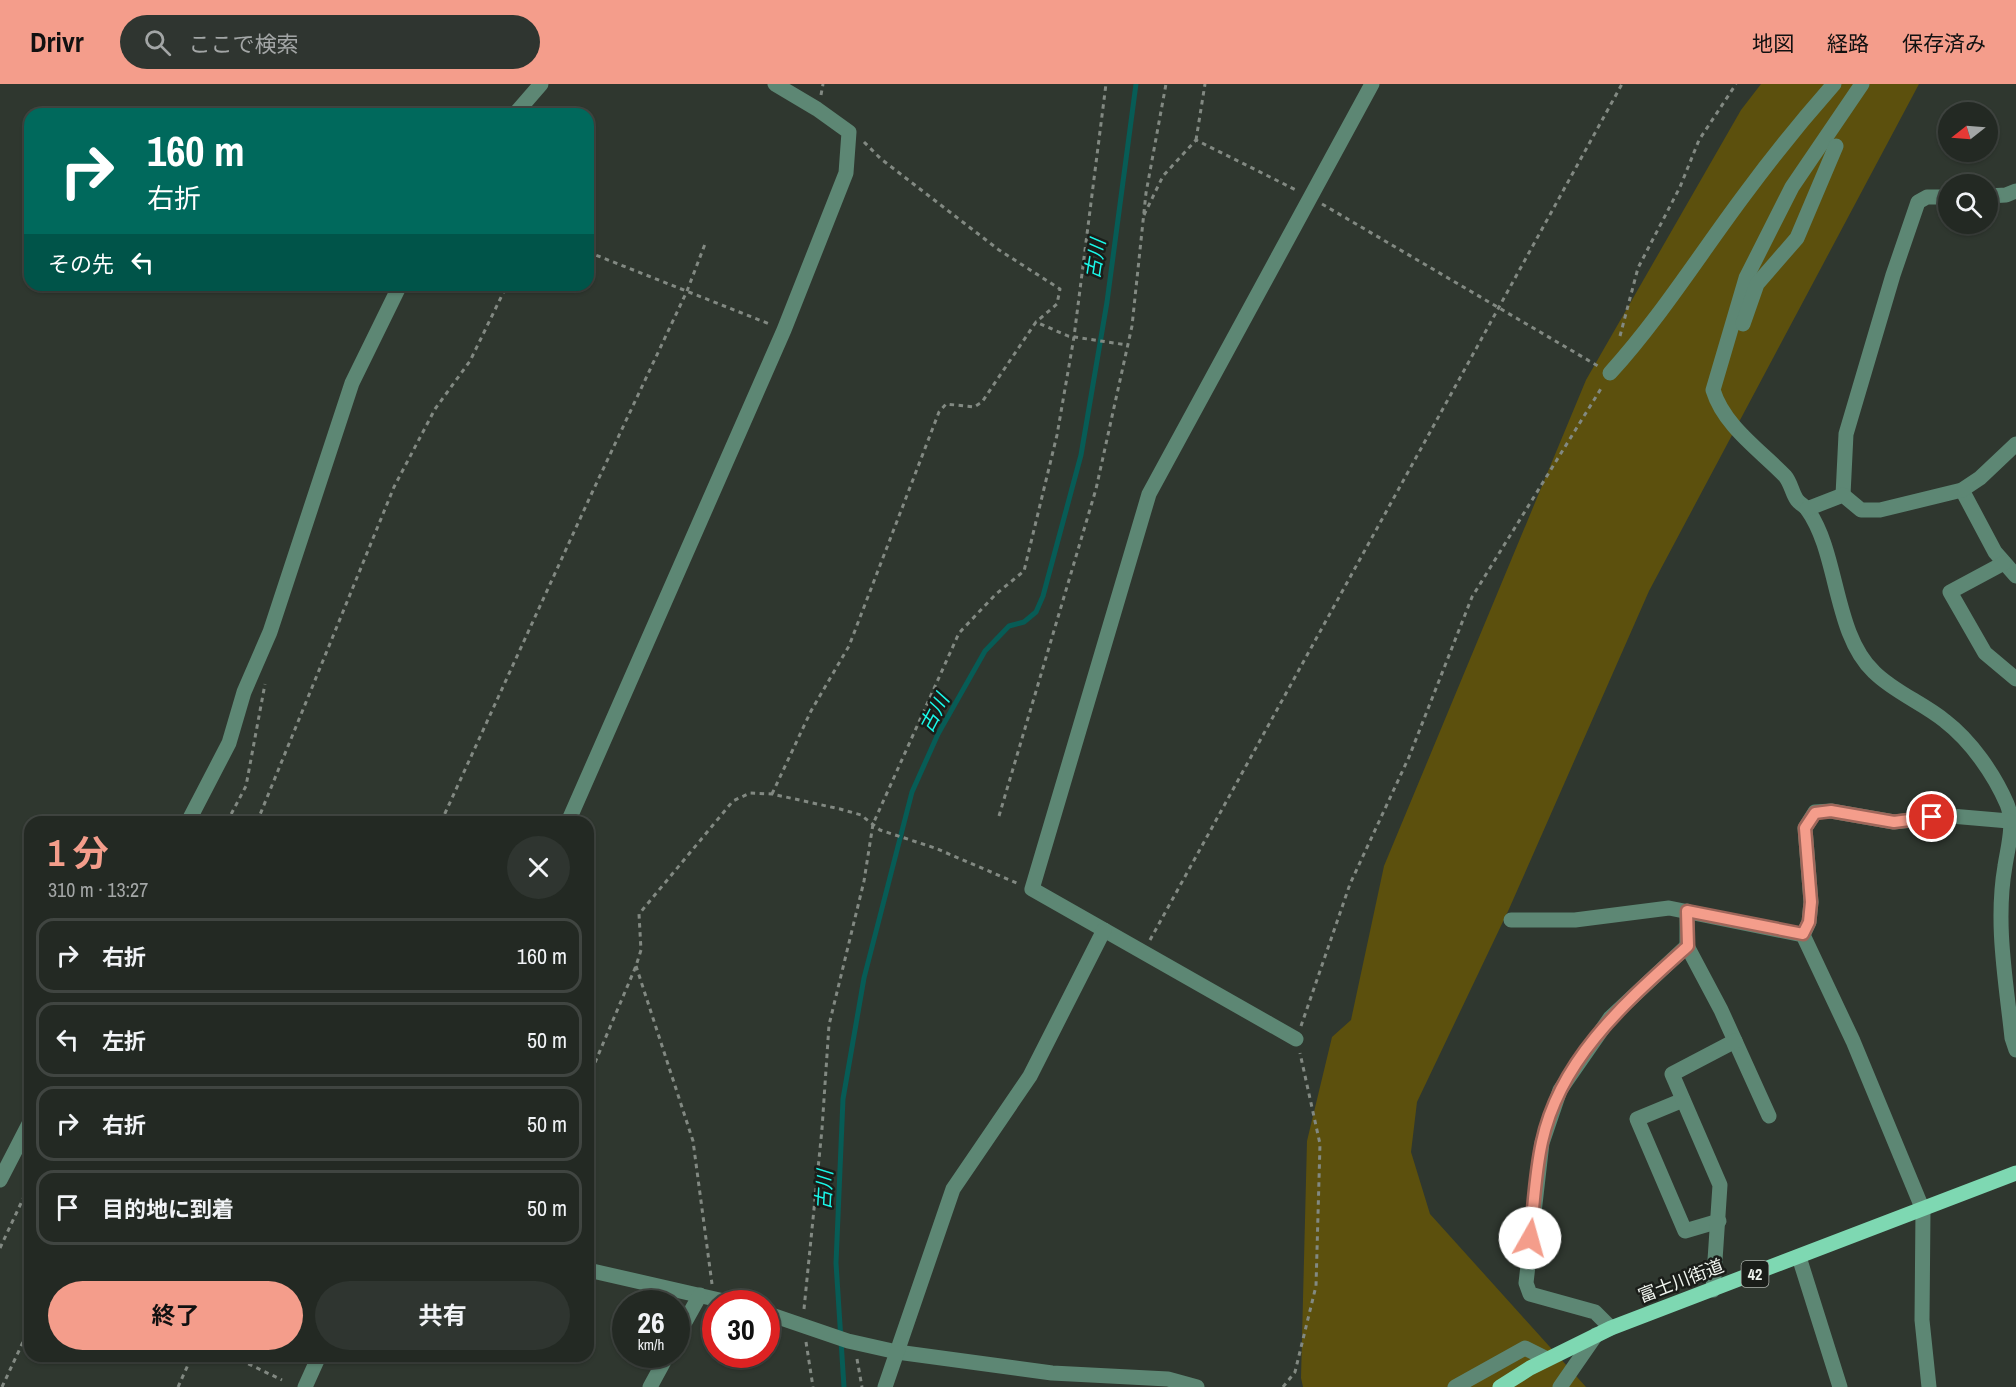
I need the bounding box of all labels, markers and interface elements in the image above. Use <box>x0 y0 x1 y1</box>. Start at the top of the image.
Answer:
search box <box>120 15 540 69</box>
text: Drivr <box>30 23 84 61</box>
icon: search <box>141 26 174 59</box>
text: ここで検索 <box>189 29 299 59</box>
text: 地図 <box>1752 29 1794 58</box>
text: 経路 <box>1827 29 1869 58</box>
text: 保存済み <box>1902 29 1986 58</box>
north arrow <box>1938 102 1998 162</box>
map controls <box>1938 102 1998 234</box>
text: 160 m <box>147 123 245 179</box>
icon: right <box>48 132 126 210</box>
button: search <box>1938 174 1998 234</box>
text: 右折 <box>147 180 201 216</box>
water label: 古川 <box>1078 235 1111 281</box>
icon: left <box>126 246 159 279</box>
text: その先 <box>48 249 114 279</box>
water label: 古川 <box>912 687 956 737</box>
pin <box>1906 791 1957 842</box>
icon: arrive <box>1915 800 1948 833</box>
text: 1 分 <box>48 829 109 877</box>
button: close <box>507 836 570 899</box>
text: 310 m · 13:27 <box>48 876 148 903</box>
icon: right <box>51 939 84 972</box>
text: 160 m <box>517 941 567 971</box>
text: 右折 <box>102 942 146 972</box>
icon: left <box>51 1023 84 1056</box>
text: 50 m <box>527 1025 567 1055</box>
text: 左折 <box>102 1026 146 1056</box>
icon: right <box>51 1107 84 1140</box>
text: 50 m <box>527 1109 567 1139</box>
text: 右折 <box>102 1110 146 1140</box>
water label: 古川 <box>809 1167 838 1211</box>
icon: arrive <box>51 1191 84 1224</box>
text: 50 m <box>527 1193 567 1223</box>
text: 目的地に到着 <box>102 1194 234 1224</box>
position arrow <box>1498 1206 1562 1270</box>
street label: 富士川街道 <box>1634 1253 1727 1308</box>
road number: 42 <box>1742 1261 1768 1287</box>
button: 終了 <box>48 1281 303 1350</box>
button: 共有 <box>315 1281 570 1350</box>
speed limit sign: 30 <box>702 1290 780 1368</box>
text: 26 <box>637 1302 665 1342</box>
text: km/h <box>638 1334 664 1355</box>

